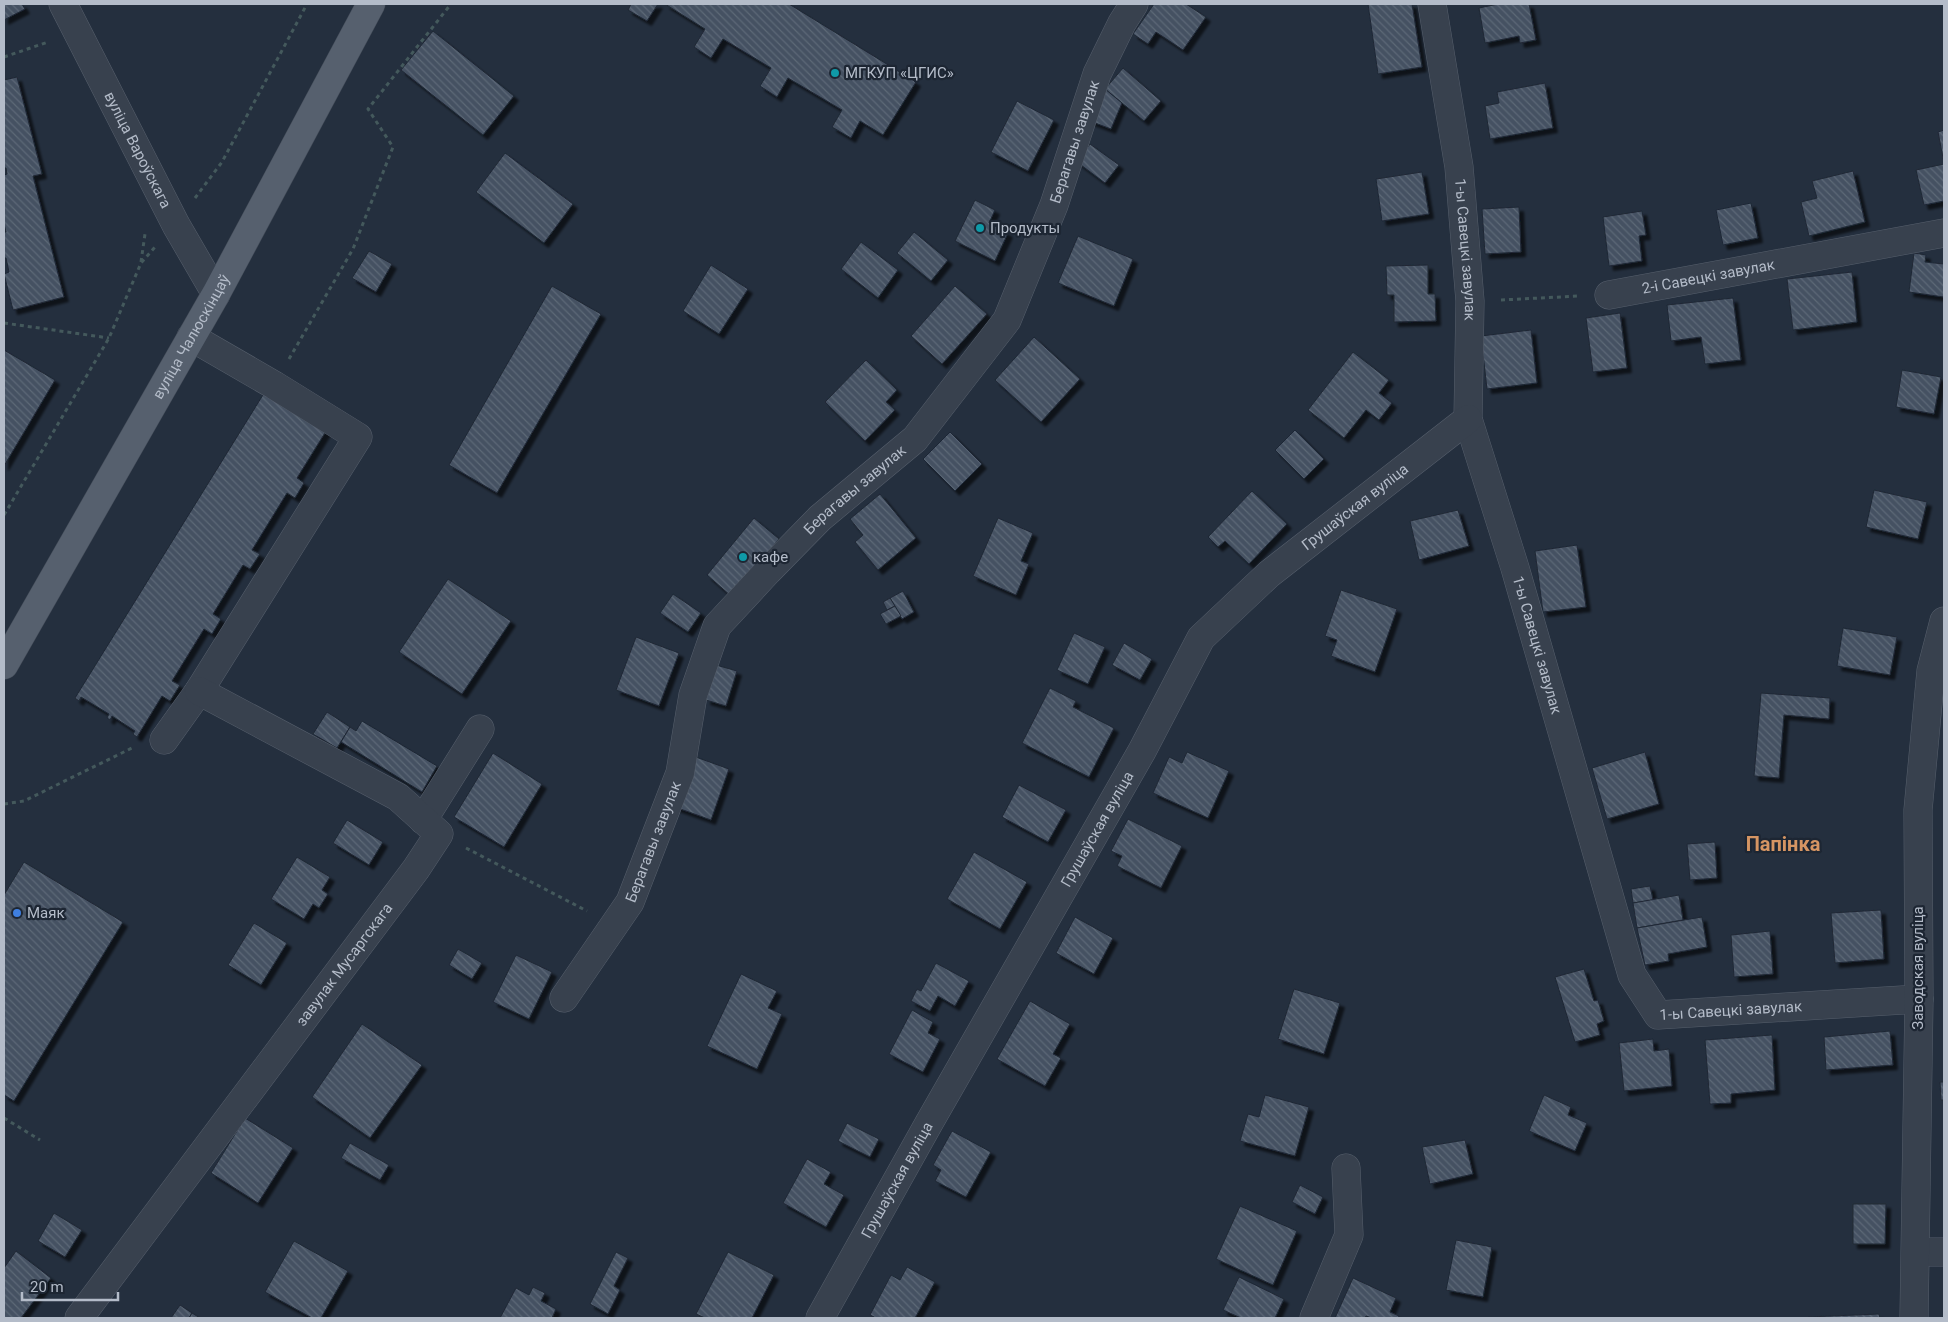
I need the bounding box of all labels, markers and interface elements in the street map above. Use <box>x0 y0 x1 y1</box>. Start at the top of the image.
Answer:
place label: МГКУП «ЦГИС» <box>845 64 954 82</box>
marker: МГКУП «ЦГИС» <box>829 67 841 79</box>
street label: Берагавы завулак <box>1046 78 1103 206</box>
street label: вуліца Вароўскага <box>100 89 175 211</box>
street label: 1-ы Савецкі завулак <box>1451 178 1479 321</box>
place label: Продукты <box>990 219 1060 237</box>
marker: Продукты <box>974 222 986 234</box>
street label: 2-і Савецкі завулак <box>1640 255 1776 298</box>
street label: вуліца Чалюскінцаў <box>149 271 234 402</box>
street label: Берагавы завулак <box>800 441 910 538</box>
street label: Грушаўская вуліца <box>1298 460 1412 554</box>
place label: кафе <box>753 548 788 566</box>
marker: кафе <box>737 551 749 563</box>
street label: 1-ы Савецкі завулак <box>1509 574 1566 716</box>
street label: Грушаўская вуліца <box>1057 768 1137 890</box>
street label: Берагавы завулак <box>622 779 685 905</box>
district label: Папінка <box>1746 832 1821 856</box>
street label: завулак Мусаргскага <box>292 899 396 1030</box>
place label: Маяк <box>27 904 65 922</box>
street label: Заводская вуліца <box>1909 906 1927 1030</box>
marker: Маяк <box>11 907 23 919</box>
street label: 1-ы Савецкі завулак <box>1659 997 1803 1024</box>
street label: Грушаўская вуліца <box>857 1119 937 1241</box>
scale bar <box>22 1270 119 1302</box>
text: 20 m <box>30 1278 64 1296</box>

